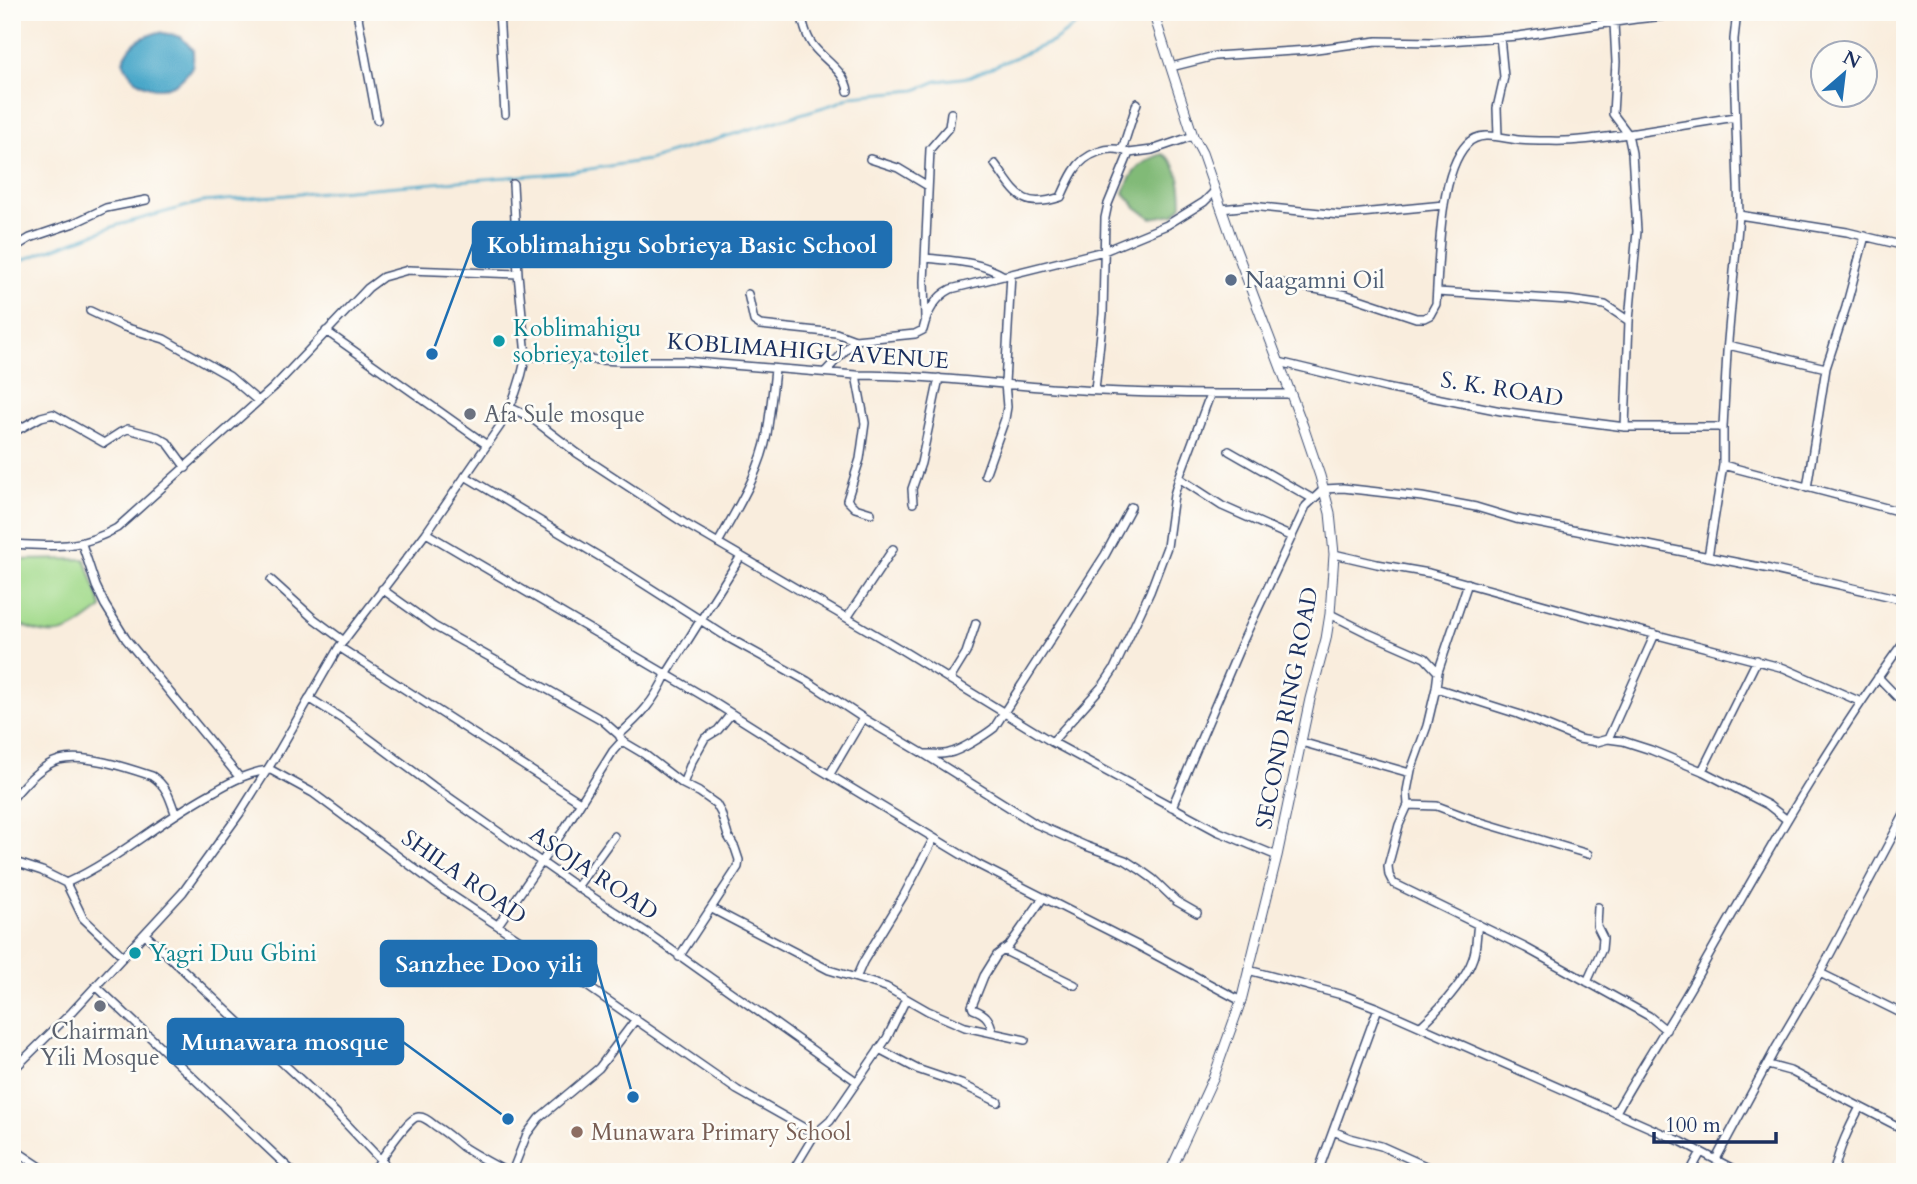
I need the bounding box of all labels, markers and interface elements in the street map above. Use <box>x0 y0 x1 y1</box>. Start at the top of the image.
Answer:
north arrow <box>1808 38 1878 108</box>
text: N <box>1838 45 1865 75</box>
callout: Koblimahigu Sobrieya Basic School <box>473 222 891 267</box>
text: Koblimahigu Sobrieya Basic School <box>487 229 877 262</box>
place label: Naagamni Oil <box>1245 265 1385 296</box>
marker: Naagamni Oil <box>1223 272 1239 288</box>
place label: Koblimahigu sobrieya toilet <box>513 313 649 370</box>
street label: KOBLIMAHIGU AVENUE <box>666 326 950 376</box>
marker: Koblimahigu sobrieya toilet <box>491 333 507 349</box>
street label: S. K. ROAD <box>1439 364 1565 414</box>
place label: Afa Sule mosque <box>484 399 645 430</box>
marker: Afa Sule mosque <box>462 406 478 422</box>
street label: SECOND RING ROAD <box>1248 584 1326 832</box>
street label: ASOJA ROAD <box>524 819 664 927</box>
street label: SHILA ROAD <box>395 822 533 932</box>
place label: Yagri Duu Gbini <box>149 938 317 969</box>
callout: Sanzhee Doo yili <box>381 941 596 986</box>
marker: Yagri Duu Gbini <box>127 945 143 961</box>
text: Sanzhee Doo yili <box>395 948 583 981</box>
marker: Chairman Yili Mosque <box>92 998 108 1014</box>
place label: Chairman Yili Mosque <box>40 1016 160 1073</box>
callout: Munawara mosque <box>168 1019 403 1064</box>
text: Munawara mosque <box>181 1026 389 1059</box>
scale bar <box>1654 1100 1777 1144</box>
text: 100 m <box>1665 1111 1721 1140</box>
place label: Munawara Primary School <box>591 1117 851 1148</box>
marker: Munawara Primary School <box>569 1124 585 1140</box>

